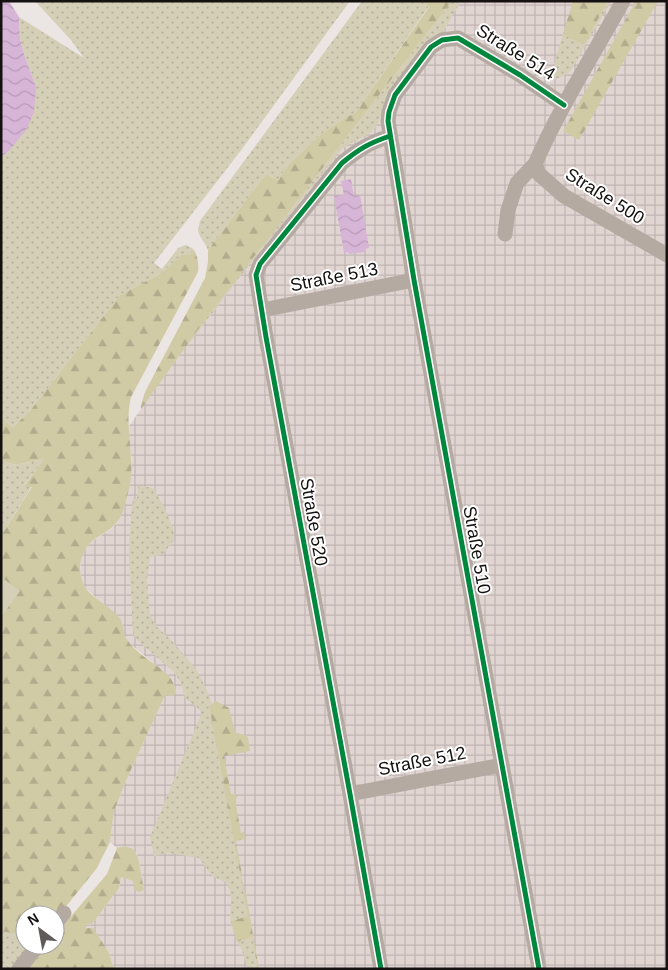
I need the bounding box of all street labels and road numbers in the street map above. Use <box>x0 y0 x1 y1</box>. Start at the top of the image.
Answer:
street label: Straße 514 <box>473 20 559 84</box>
street label: Straße 500 <box>562 164 648 228</box>
street label: Straße 513 <box>288 259 380 295</box>
street label: Straße 520 <box>296 476 332 568</box>
street label: Straße 510 <box>459 504 495 596</box>
street label: Straße 512 <box>376 743 468 779</box>

